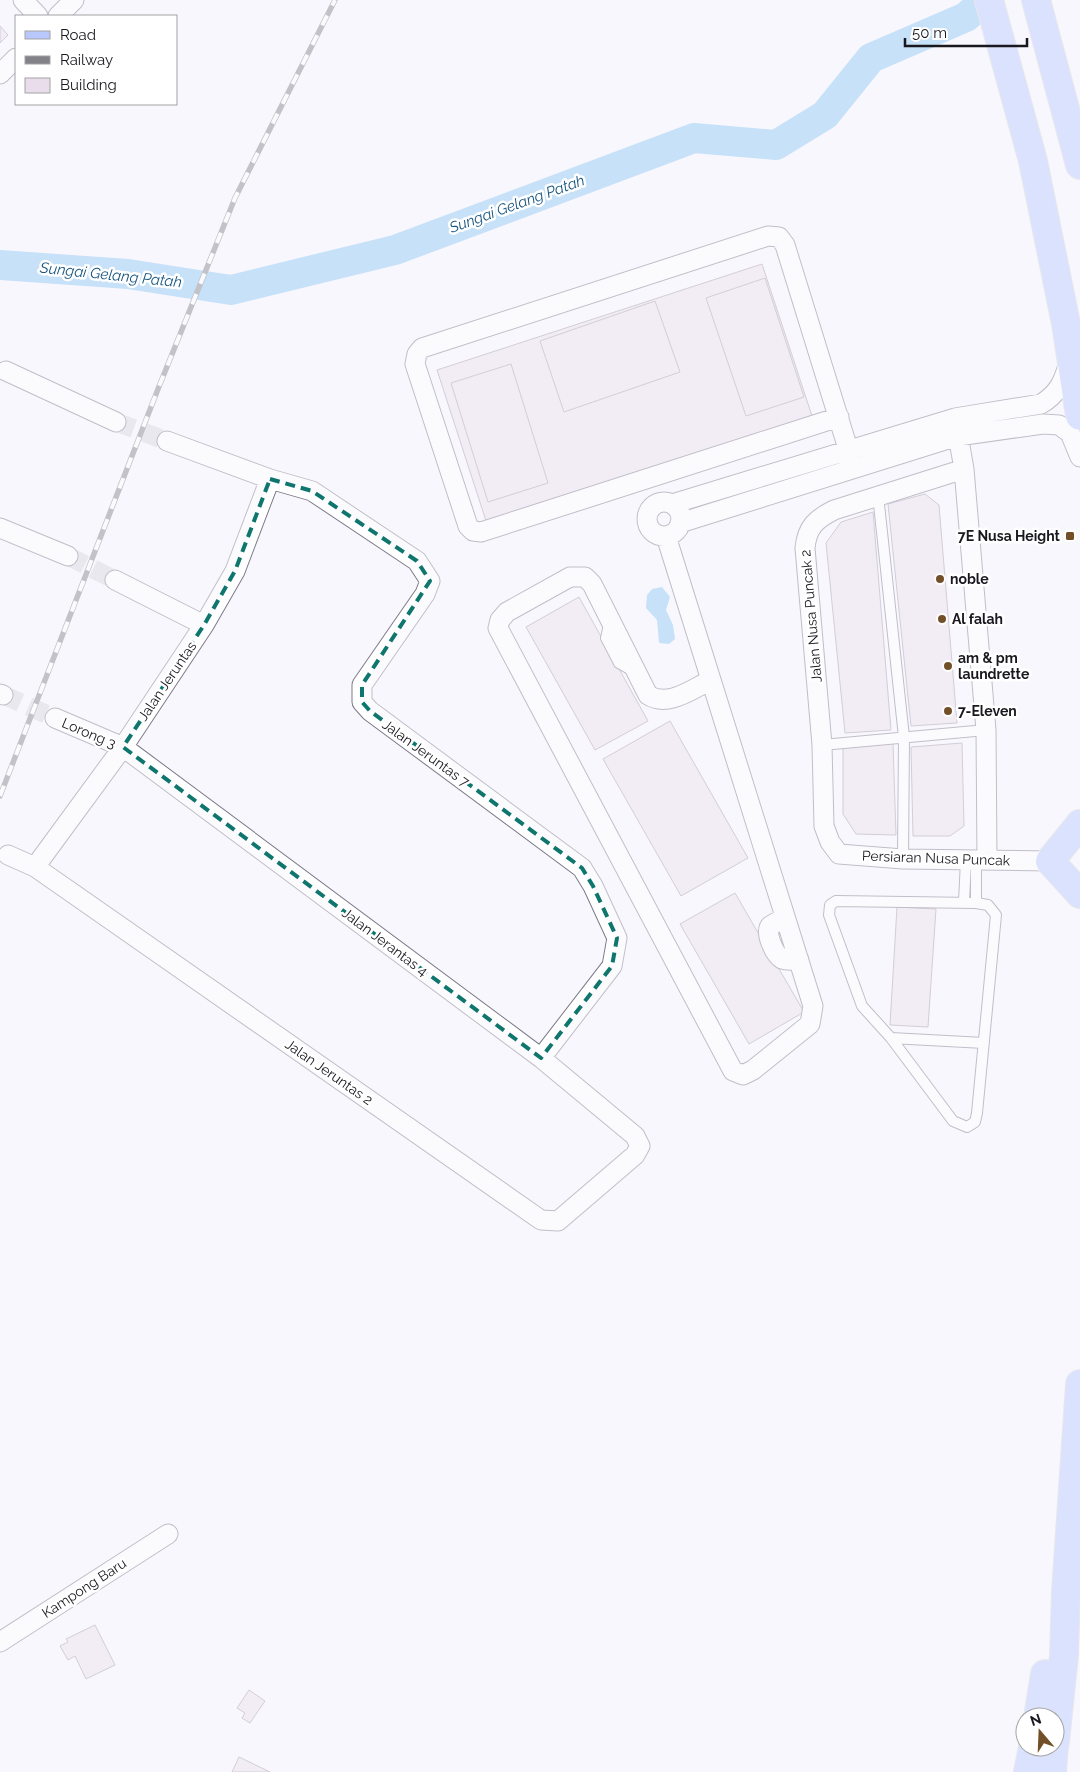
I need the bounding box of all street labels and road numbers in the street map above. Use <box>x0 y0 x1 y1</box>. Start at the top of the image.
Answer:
street label: Jalan Nusa Puncak 2 <box>797 549 825 683</box>
street label: Jalan Jeruntas <box>135 638 200 724</box>
street label: Lorong 3 <box>60 714 118 752</box>
street label: Jalan Jeruntas 7 <box>379 716 473 790</box>
street label: Persiaran Nusa Puncak <box>862 847 1011 869</box>
street label: Jalan Jerantas 4 <box>339 905 431 980</box>
street label: Jalan Jeruntas 2 <box>282 1036 376 1108</box>
street label: Kampong Baru <box>39 1555 129 1621</box>

